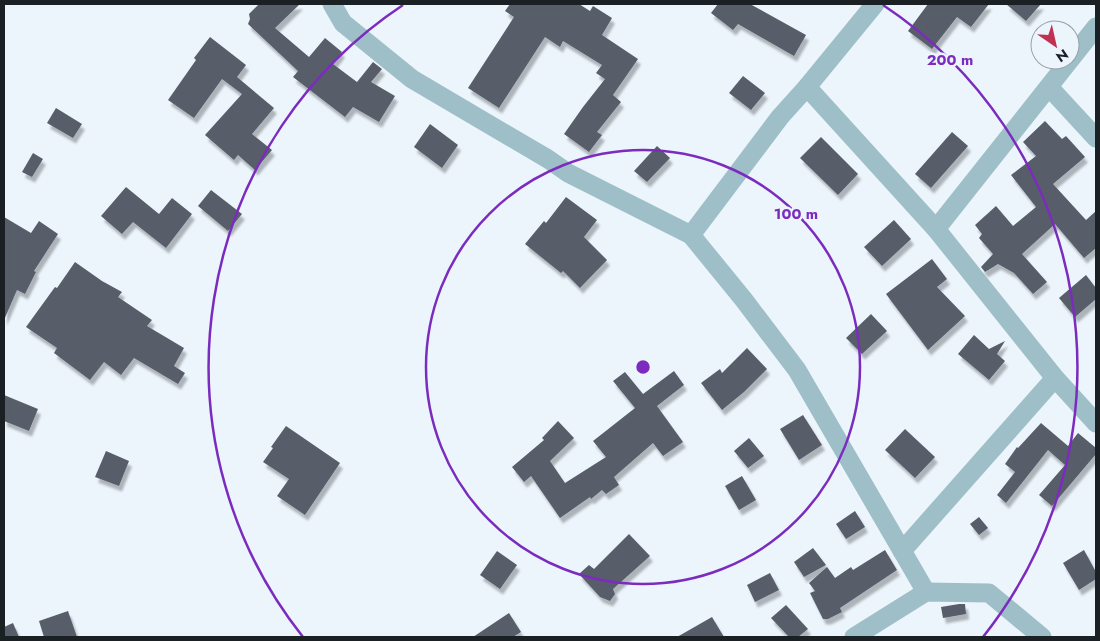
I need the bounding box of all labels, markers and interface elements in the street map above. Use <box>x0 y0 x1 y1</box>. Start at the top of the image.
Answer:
north arrow <box>1030 20 1080 70</box>
text: N <box>1052 44 1072 67</box>
text: 200 m <box>927 49 973 71</box>
text: 100 m <box>774 203 818 225</box>
centre of rings <box>634 358 652 376</box>

